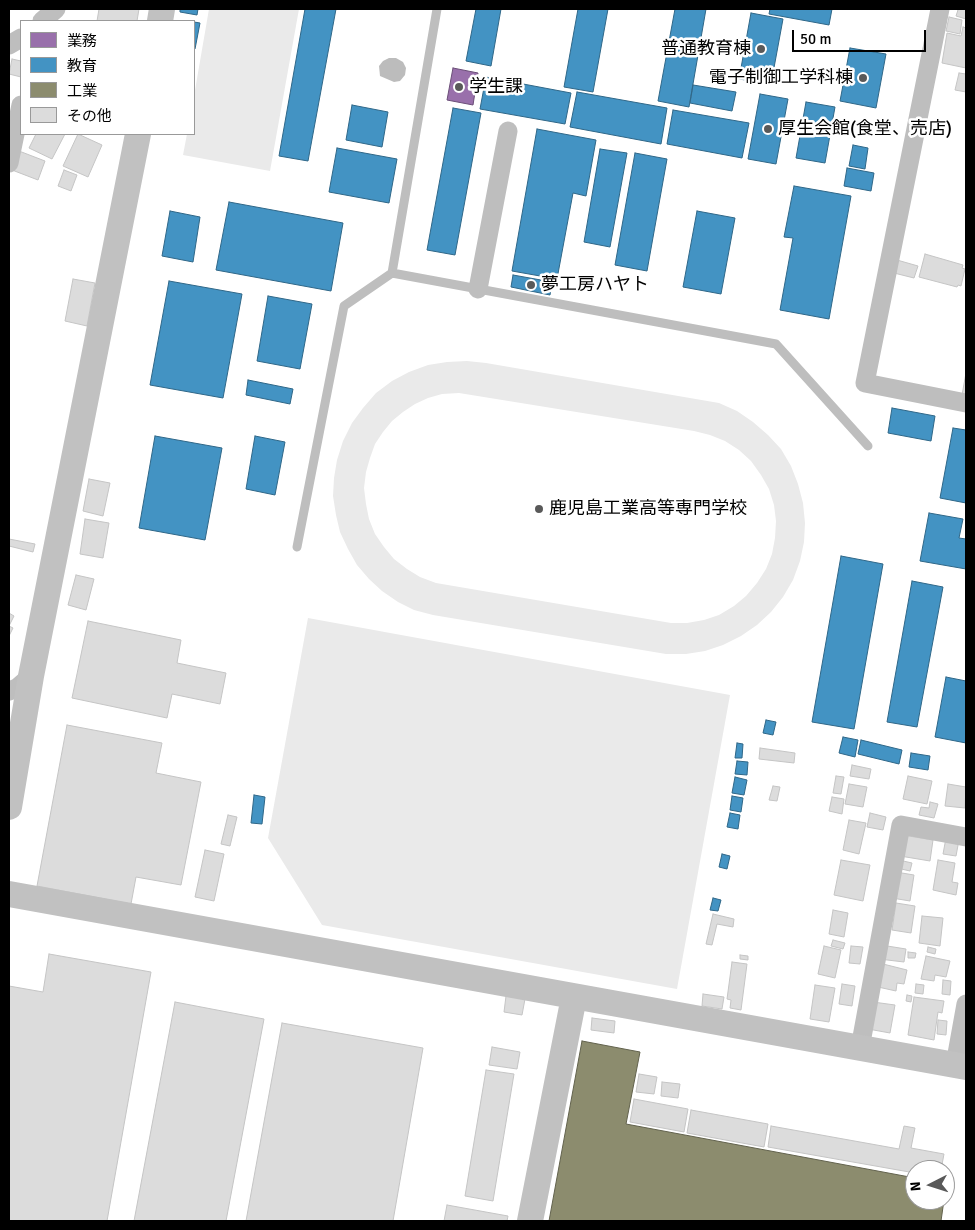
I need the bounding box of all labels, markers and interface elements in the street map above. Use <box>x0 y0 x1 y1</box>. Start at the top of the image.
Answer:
legend <box>20 20 195 135</box>
scale bar <box>795 20 929 52</box>
text: 50 m <box>800 30 831 48</box>
text: 業務 <box>67 32 97 50</box>
place label: 普通教育棟 <box>661 38 751 60</box>
marker: 普通教育棟 <box>755 43 767 55</box>
text: 教育 <box>67 57 97 75</box>
place label: 電子制御工学科棟 <box>709 67 853 89</box>
marker: 電子制御工学科棟 <box>857 72 869 84</box>
place label: 学生課 <box>469 76 523 98</box>
marker: 学生課 <box>453 81 465 93</box>
text: 工業 <box>67 82 97 100</box>
text: その他 <box>67 107 112 125</box>
place label: 厚生会館(食堂、売店) <box>778 118 952 140</box>
marker: 厚生会館(食堂、売店) <box>762 123 774 135</box>
place label: 夢工房ハヤト <box>541 274 649 296</box>
marker: 夢工房ハヤト <box>525 279 537 291</box>
place label: 鹿児島工業高等専門学校 <box>549 498 747 520</box>
marker: 鹿児島工業高等専門学校 <box>533 503 545 515</box>
north arrow <box>905 1160 955 1210</box>
text: N <box>907 1181 924 1192</box>

